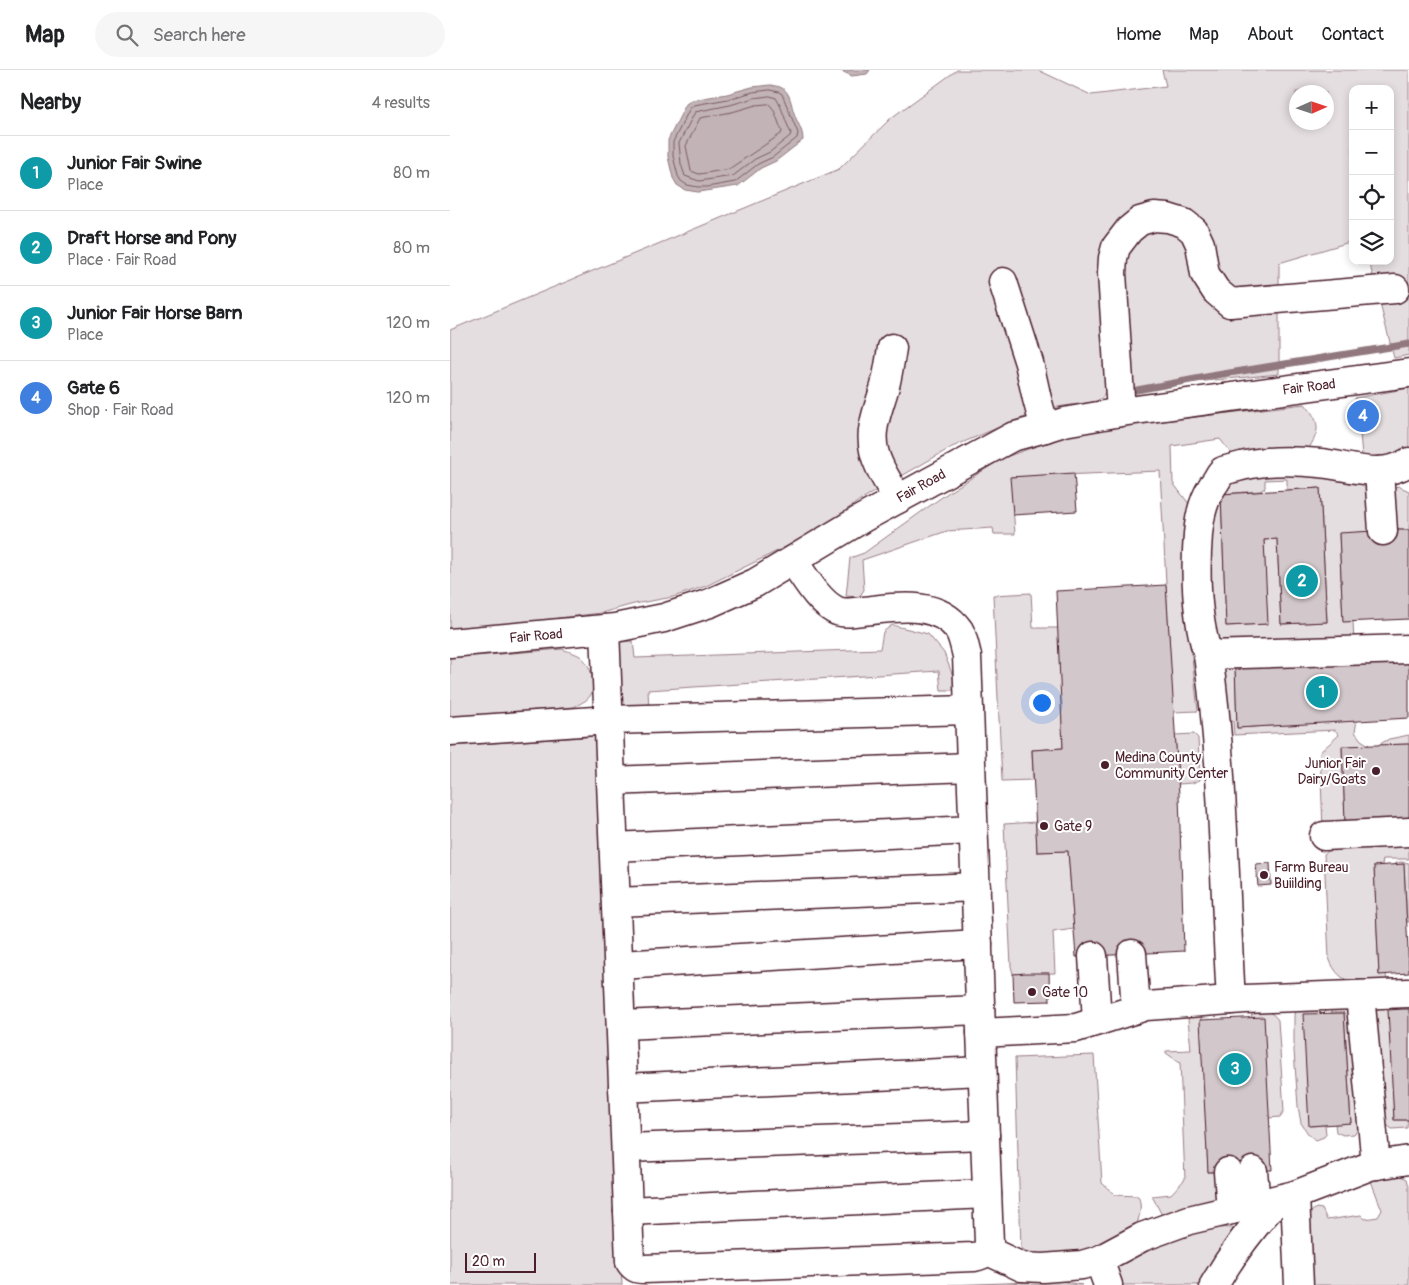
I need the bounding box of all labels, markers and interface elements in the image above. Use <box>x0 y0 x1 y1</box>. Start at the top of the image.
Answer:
search box <box>95 12 445 57</box>
text: Map <box>25 20 65 49</box>
icon: search <box>113 21 141 49</box>
text: Search here <box>153 23 246 47</box>
text: Home <box>1116 23 1161 46</box>
text: Map <box>1189 23 1219 46</box>
text: About <box>1247 23 1293 46</box>
text: Contact <box>1321 23 1384 46</box>
north arrow <box>1289 85 1334 130</box>
map controls <box>1349 85 1394 265</box>
button: + <box>1349 85 1394 130</box>
text: Nearby <box>20 89 81 116</box>
text: 4 results <box>372 93 430 113</box>
button: − <box>1349 130 1394 175</box>
text: Junior Fair Swine <box>67 151 202 175</box>
text: 1 <box>33 163 39 183</box>
text: 80 m <box>393 163 430 183</box>
text: Place <box>67 175 103 195</box>
button: locate <box>1349 175 1394 220</box>
button: layers <box>1349 220 1394 265</box>
text: Draft Horse and Pony <box>67 226 236 250</box>
text: 2 <box>32 238 40 258</box>
text: 80 m <box>393 238 430 258</box>
text: Place · Fair Road <box>67 250 177 270</box>
text: Junior Fair Horse Barn <box>67 301 242 325</box>
text: 3 <box>32 313 40 333</box>
text: 120 m <box>386 313 430 333</box>
text: Place <box>67 325 103 345</box>
street label: Fair Road <box>1281 375 1337 399</box>
text: Gate 6 <box>67 376 120 400</box>
text: 4 <box>31 388 41 408</box>
text: 120 m <box>386 388 430 408</box>
pin: 4 <box>1347 397 1379 435</box>
text: Shop · Fair Road <box>67 400 174 420</box>
street label: Fair Road <box>893 466 949 506</box>
pin: 2 <box>1286 562 1318 600</box>
street label: Fair Road <box>509 625 564 647</box>
pin: 1 <box>1306 673 1338 711</box>
your location <box>1029 690 1055 716</box>
place label: Medina County Community Center <box>1115 749 1228 782</box>
place label: Junior Fair Dairy/Goats <box>1297 755 1367 788</box>
marker: Medina County Community Center <box>1099 759 1111 771</box>
marker: Junior Fair Dairy/Goats <box>1370 765 1382 777</box>
place label: Gate 9 <box>1054 818 1092 835</box>
marker: Gate 9 <box>1038 820 1050 832</box>
place label: Farm Bureau Buiilding <box>1274 859 1348 892</box>
marker: Farm Bureau Buiilding <box>1258 869 1270 881</box>
place label: Gate 10 <box>1042 984 1088 1001</box>
marker: Gate 10 <box>1026 986 1038 998</box>
pin: 3 <box>1219 1050 1251 1088</box>
scale bar <box>465 1250 536 1273</box>
text: 20 m <box>472 1253 505 1270</box>

